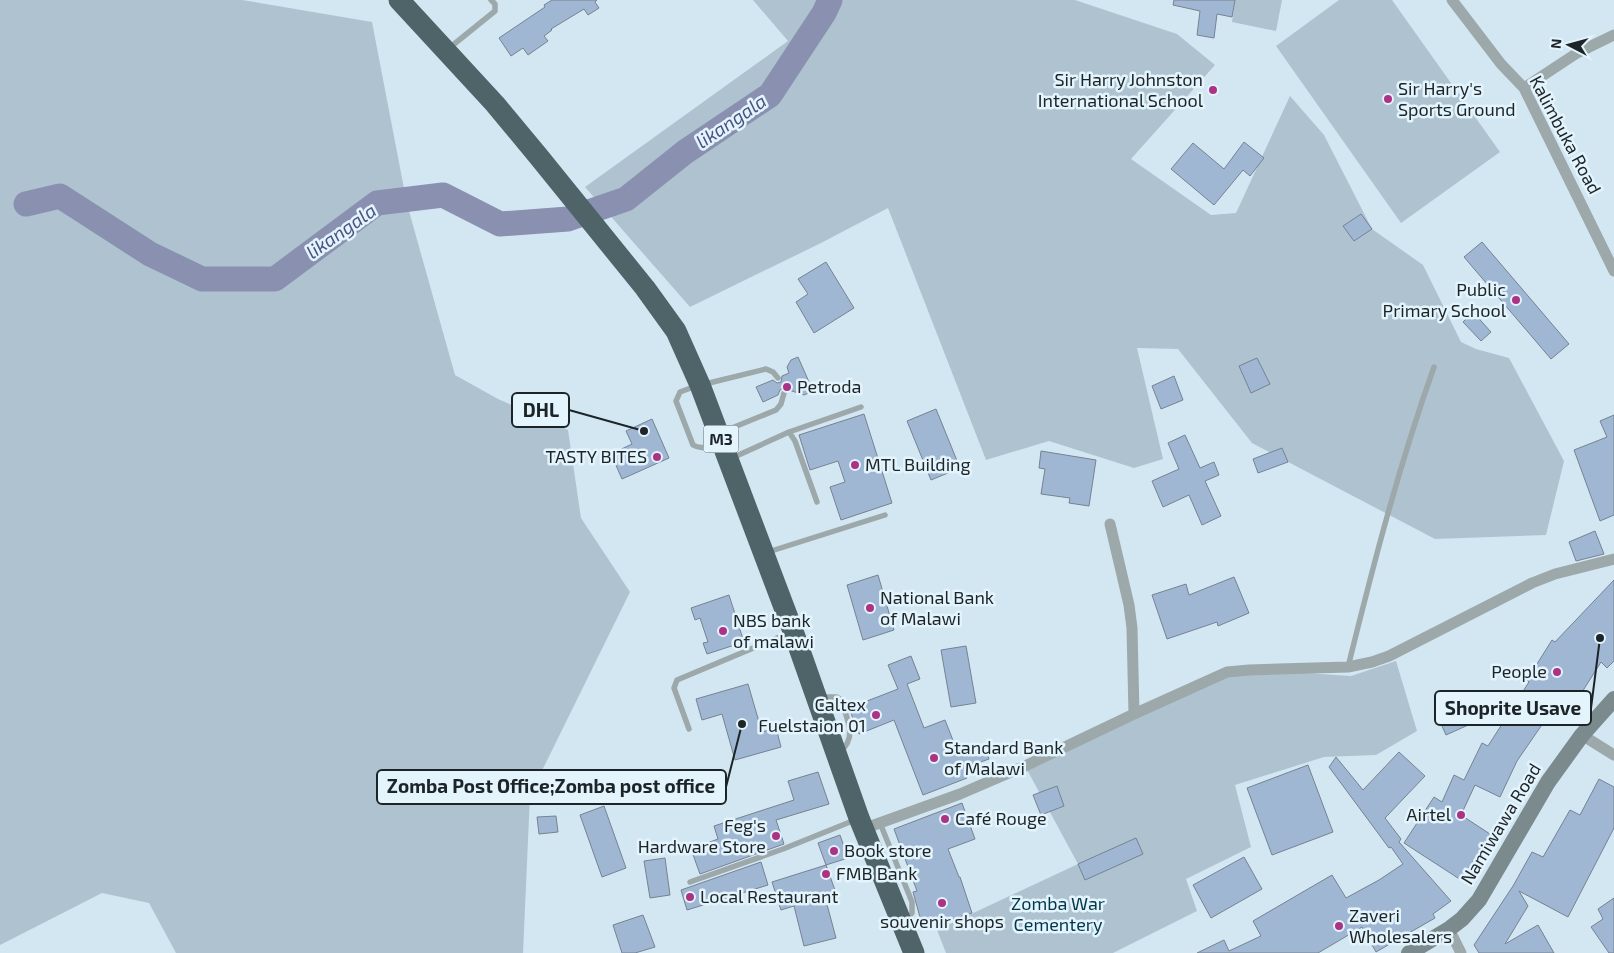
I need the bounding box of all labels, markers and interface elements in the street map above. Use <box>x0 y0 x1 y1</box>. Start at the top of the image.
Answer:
north arrow <box>1544 20 1594 70</box>
text: N <box>1547 38 1565 50</box>
place label: Sir Harry Johnston International School <box>1038 68 1204 111</box>
street label: Kalimbuka Road <box>1525 71 1606 198</box>
place label: Sir Harry's Sports Ground <box>1398 77 1516 120</box>
marker: Sir Harry Johnston International School <box>1207 84 1219 96</box>
water label: likangala <box>691 89 770 153</box>
marker: Sir Harry's Sports Ground <box>1382 93 1394 105</box>
water label: likangala <box>301 198 380 263</box>
place label: Public Primary School <box>1383 278 1507 321</box>
marker: Public Primary School <box>1510 294 1522 306</box>
place label: Petroda <box>797 375 861 397</box>
marker: Petroda <box>781 381 793 393</box>
callout: DHL <box>512 393 569 427</box>
text: DHL <box>523 398 559 421</box>
road number: M3 <box>704 426 738 452</box>
place label: TASTY BITES <box>546 445 647 467</box>
marker: TASTY BITES <box>651 451 663 463</box>
place label: MTL Building <box>865 453 971 475</box>
marker: MTL Building <box>849 459 861 471</box>
place label: National Bank of Malawi <box>880 586 994 629</box>
marker: National Bank of Malawi <box>864 602 876 614</box>
place label: NBS bank of malawi <box>733 609 814 652</box>
marker: NBS bank of malawi <box>717 625 729 637</box>
place label: People <box>1491 660 1547 682</box>
marker: People <box>1551 666 1563 678</box>
callout: Shoprite Usave <box>1435 691 1591 725</box>
place label: Caltex Fuelstaion 01 <box>758 693 866 736</box>
text: Shoprite Usave <box>1445 696 1581 719</box>
marker: Caltex Fuelstaion 01 <box>870 709 882 721</box>
place label: Standard Bank of Malawi <box>944 736 1063 779</box>
marker: Standard Bank of Malawi <box>928 752 940 764</box>
street label: Namiwawa Road <box>1455 759 1545 888</box>
callout: Zomba Post Office;Zomba post office <box>377 770 726 804</box>
text: Zomba Post Office;Zomba post office <box>387 774 715 797</box>
place label: Airtel <box>1406 803 1452 825</box>
place label: Café Rouge <box>955 807 1047 829</box>
marker: Airtel <box>1455 809 1467 821</box>
marker: Café Rouge <box>939 813 951 825</box>
place label: Feg's Hardware Store <box>638 814 766 857</box>
marker: Feg's Hardware Store <box>770 830 782 842</box>
place label: Book store <box>844 839 931 861</box>
marker: Book store <box>828 845 840 857</box>
place label: FMB Bank <box>836 862 917 884</box>
marker: FMB Bank <box>820 868 832 880</box>
place label: Local Restaurant <box>700 885 838 907</box>
marker: Local Restaurant <box>684 891 696 903</box>
park label: Zomba War Cementery <box>1011 892 1105 935</box>
marker: souvenir shops <box>936 897 948 909</box>
place label: Zaveri Wholesalers <box>1349 904 1452 947</box>
place label: souvenir shops <box>880 910 1004 932</box>
marker: Zaveri Wholesalers <box>1333 920 1345 932</box>

